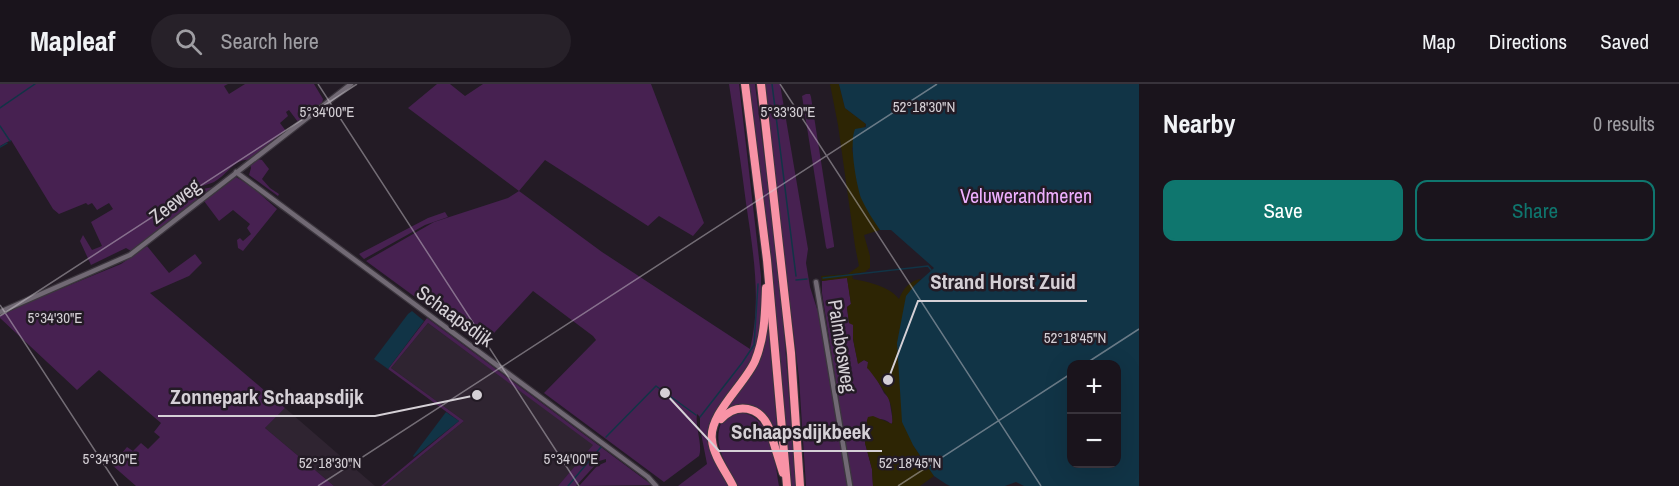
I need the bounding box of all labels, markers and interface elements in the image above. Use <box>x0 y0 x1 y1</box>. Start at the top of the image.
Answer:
search box <box>151 14 571 68</box>
text: Mapleaf <box>30 22 115 60</box>
icon: search <box>172 25 205 58</box>
text: Search here <box>220 26 319 56</box>
text: Map <box>1422 27 1456 56</box>
text: Directions <box>1489 27 1567 56</box>
text: Saved <box>1600 27 1649 56</box>
text: 52°18'30"N <box>893 96 955 117</box>
text: 5°34'00"E <box>299 101 355 122</box>
text: 5°33'30"E <box>760 101 816 122</box>
text: Nearby <box>1163 106 1235 141</box>
text: 0 results <box>1593 110 1655 137</box>
street label: Zeeweg <box>143 172 206 229</box>
button: Save <box>1163 180 1403 241</box>
button: Share <box>1415 180 1655 241</box>
park label: Veluwerandmeren <box>960 182 1092 209</box>
callout: Strand Horst Zuid <box>918 262 1087 301</box>
text: Strand Horst Zuid <box>930 267 1076 296</box>
street label: Schaapsdijk <box>411 278 500 353</box>
street label: Palmbosweg <box>822 297 863 394</box>
text: 5°34'30"E <box>27 307 83 328</box>
text: 52°18'45"N <box>1044 327 1106 348</box>
map controls <box>1067 360 1121 468</box>
button: + <box>1067 360 1121 414</box>
callout: Zonnepark Schaapsdijk <box>158 377 375 416</box>
text: Zonnepark Schaapsdijk <box>170 382 364 411</box>
callout: Schaapsdijkbeek <box>719 412 882 451</box>
button: − <box>1067 414 1121 468</box>
text: Schaapsdijkbeek <box>731 417 871 446</box>
text: 5°34'30"E <box>82 448 138 469</box>
text: 5°34'00"E <box>543 448 599 469</box>
text: 52°18'30"N <box>299 452 361 473</box>
text: 52°18'45"N <box>879 452 941 473</box>

